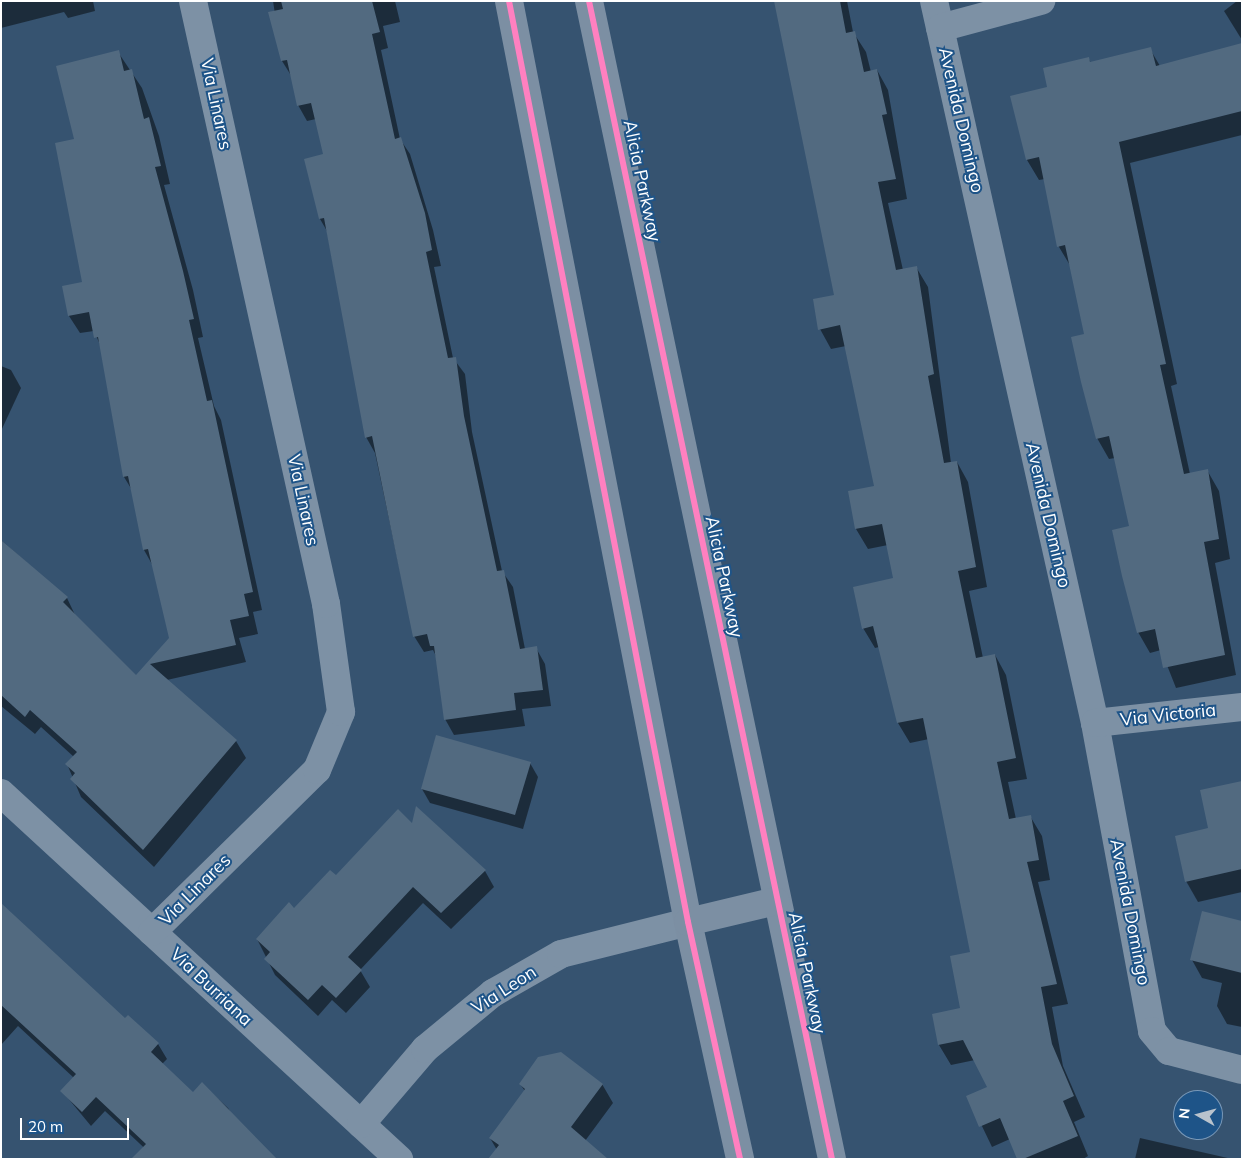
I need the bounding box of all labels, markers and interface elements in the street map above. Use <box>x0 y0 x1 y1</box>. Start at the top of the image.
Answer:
street label: Avenida Domingo <box>934 45 988 195</box>
street label: Via Linares <box>196 56 236 152</box>
street label: Alicia Parkway <box>619 118 665 244</box>
street label: Avenida Domingo <box>1021 440 1075 590</box>
street label: Via Linares <box>283 452 323 548</box>
street label: Alicia Parkway <box>701 514 747 640</box>
street label: Via Victoria <box>1119 699 1217 731</box>
street label: Avenida Domingo <box>1105 837 1155 987</box>
street label: Via Linares <box>155 850 235 930</box>
street label: Alicia Parkway <box>784 910 830 1036</box>
street label: Via Burriana <box>165 943 257 1031</box>
street label: Via Leon <box>468 961 540 1019</box>
north arrow <box>1173 1090 1223 1140</box>
text: N <box>1175 1107 1194 1120</box>
scale bar <box>22 1108 131 1140</box>
text: 20 m <box>28 1117 63 1136</box>

